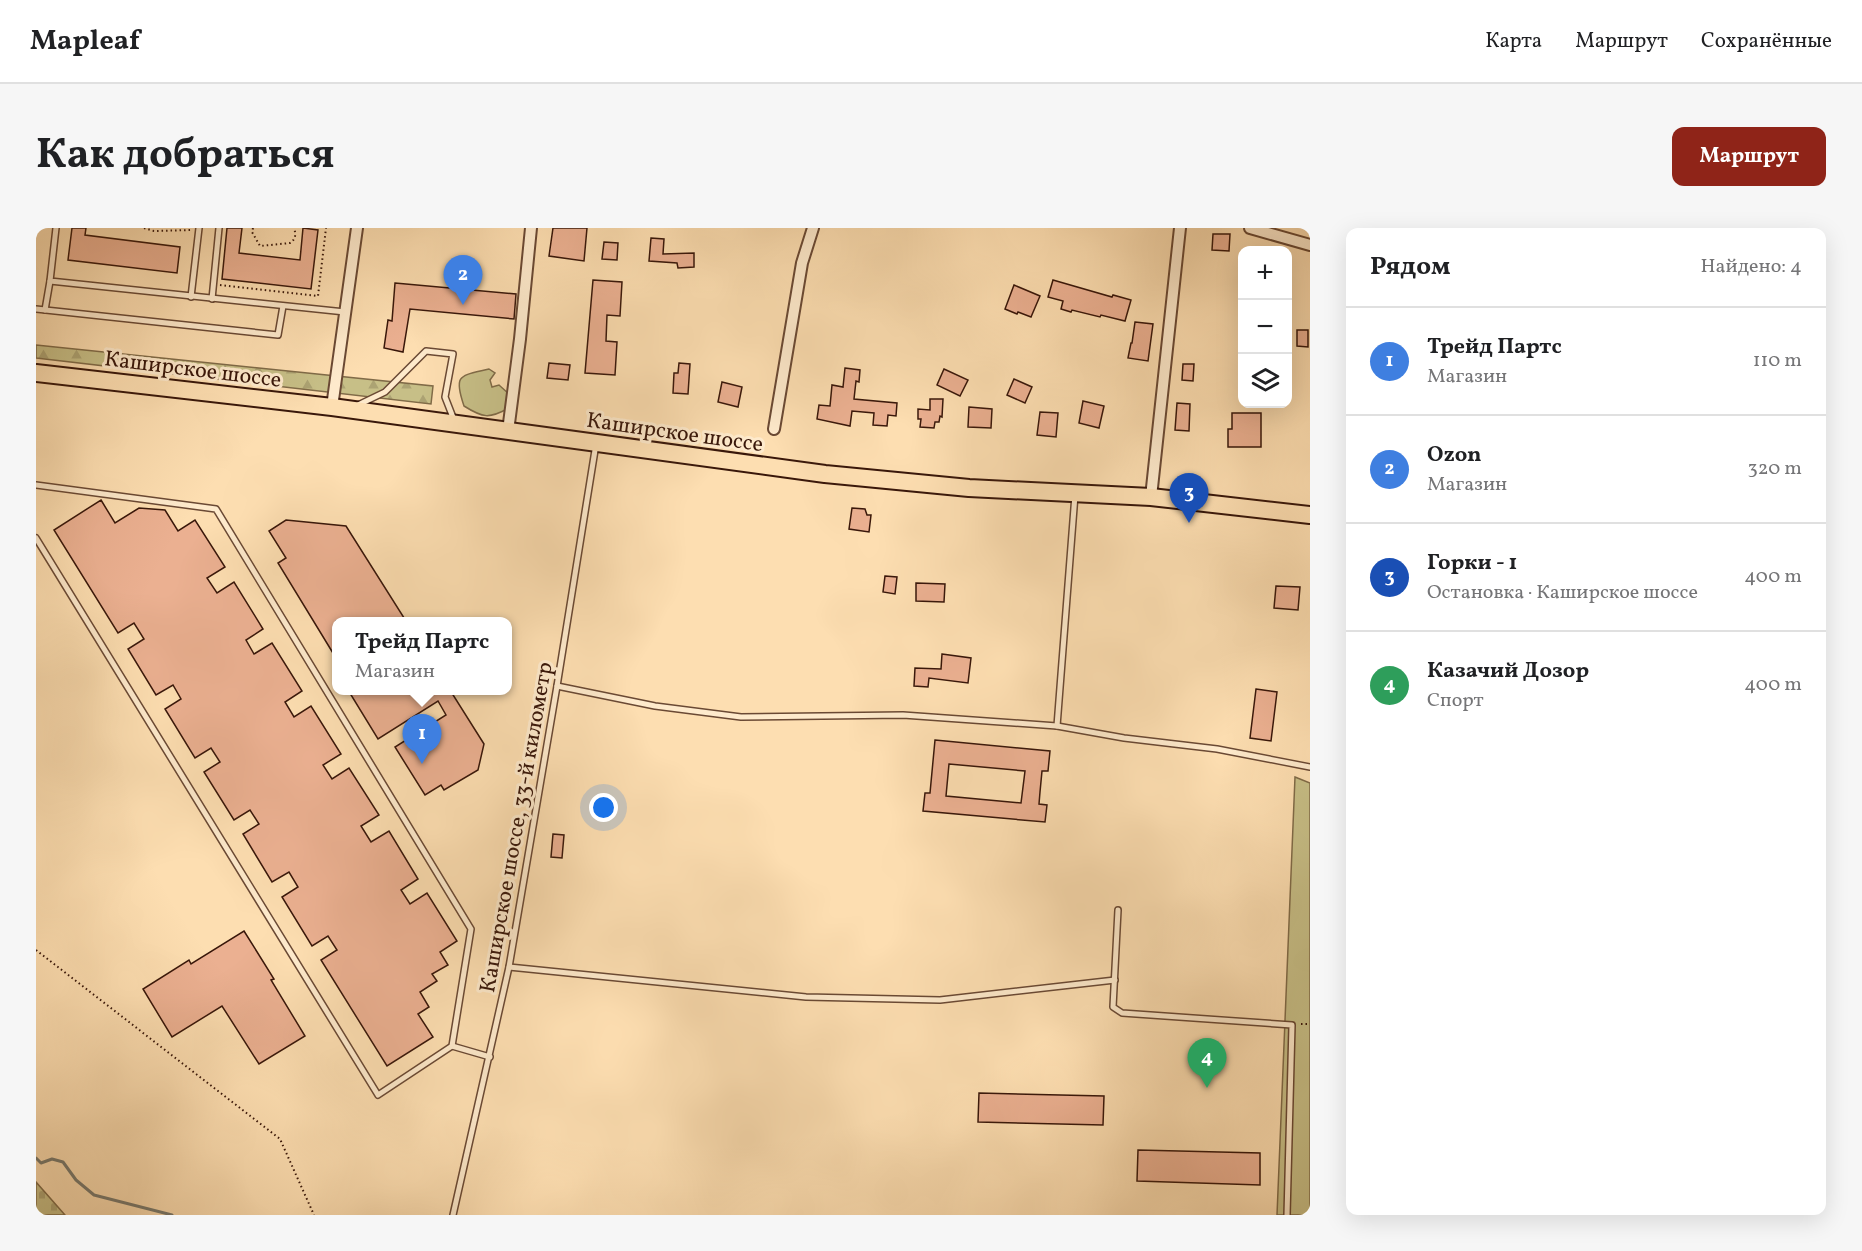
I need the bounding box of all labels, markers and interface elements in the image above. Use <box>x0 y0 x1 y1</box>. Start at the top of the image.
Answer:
text: Mapleaf <box>30 22 140 61</box>
text: Карта <box>1485 27 1542 56</box>
text: Маршрут <box>1575 27 1668 56</box>
text: Сохранённые <box>1701 27 1832 56</box>
text: Как добраться <box>36 127 335 186</box>
button: Маршрут <box>1672 127 1826 186</box>
map controls <box>1238 246 1292 408</box>
button: + <box>1238 246 1292 300</box>
text: Рядом <box>1370 249 1450 285</box>
text: Найдено: 4 <box>1701 253 1802 281</box>
pin: 2 <box>444 256 482 305</box>
button: − <box>1238 300 1292 354</box>
text: Трейд Партс <box>1427 332 1562 363</box>
street label: Каширское шоссе <box>102 344 283 397</box>
text: 1 <box>1385 347 1394 375</box>
text: 110 m <box>1753 347 1802 375</box>
button: layers <box>1238 354 1292 408</box>
text: Магазин <box>1427 363 1507 391</box>
street label: Каширское шоссе <box>584 406 765 461</box>
text: Ozon <box>1427 440 1482 471</box>
text: 2 <box>1384 455 1395 483</box>
text: 320 m <box>1747 455 1802 483</box>
text: Магазин <box>1427 471 1507 499</box>
pin: 3 <box>1170 474 1208 523</box>
text: Горки - 1 <box>1427 548 1517 579</box>
text: 3 <box>1384 563 1395 591</box>
text: 400 m <box>1744 563 1802 591</box>
text: Остановка · Каширское шоссе <box>1427 579 1698 607</box>
popup <box>332 617 512 695</box>
text: Трейд Партс <box>355 627 489 658</box>
text: Казачий Дозор <box>1427 656 1589 687</box>
text: Магазин <box>355 658 435 686</box>
street label: Каширское шоссе, 33-й километр <box>473 660 562 995</box>
text: 4 <box>1383 671 1396 699</box>
text: 400 m <box>1744 671 1802 699</box>
text: Спорт <box>1427 687 1484 715</box>
pin: 1 <box>402 714 442 764</box>
your location <box>589 793 618 822</box>
pin: 4 <box>1188 1038 1226 1088</box>

